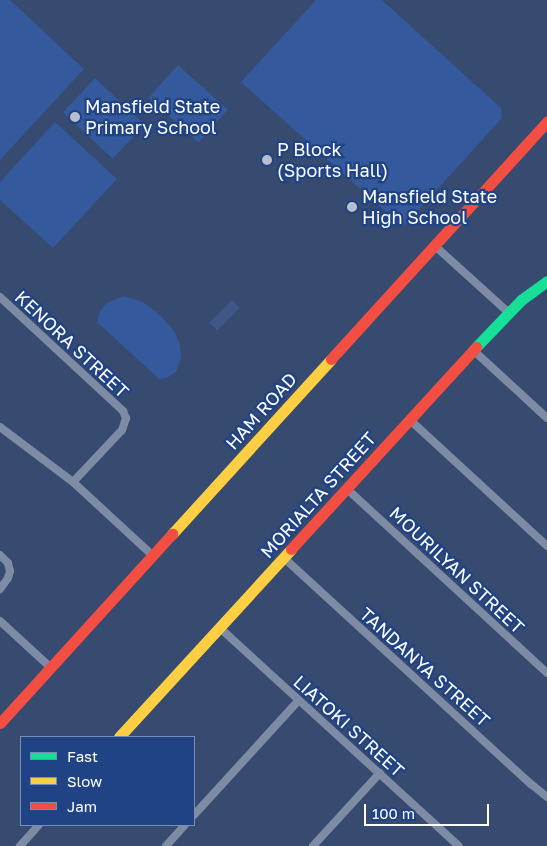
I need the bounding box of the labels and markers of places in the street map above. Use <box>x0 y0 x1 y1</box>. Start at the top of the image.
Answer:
place label: Mansfield State Primary School <box>85 96 220 138</box>
marker: Mansfield State Primary School <box>69 111 81 123</box>
place label: P Block (Sports Hall) <box>277 139 388 182</box>
marker: P Block (Sports Hall) <box>261 154 273 166</box>
place label: Mansfield State High School <box>362 186 497 228</box>
marker: Mansfield State High School <box>346 201 358 213</box>

